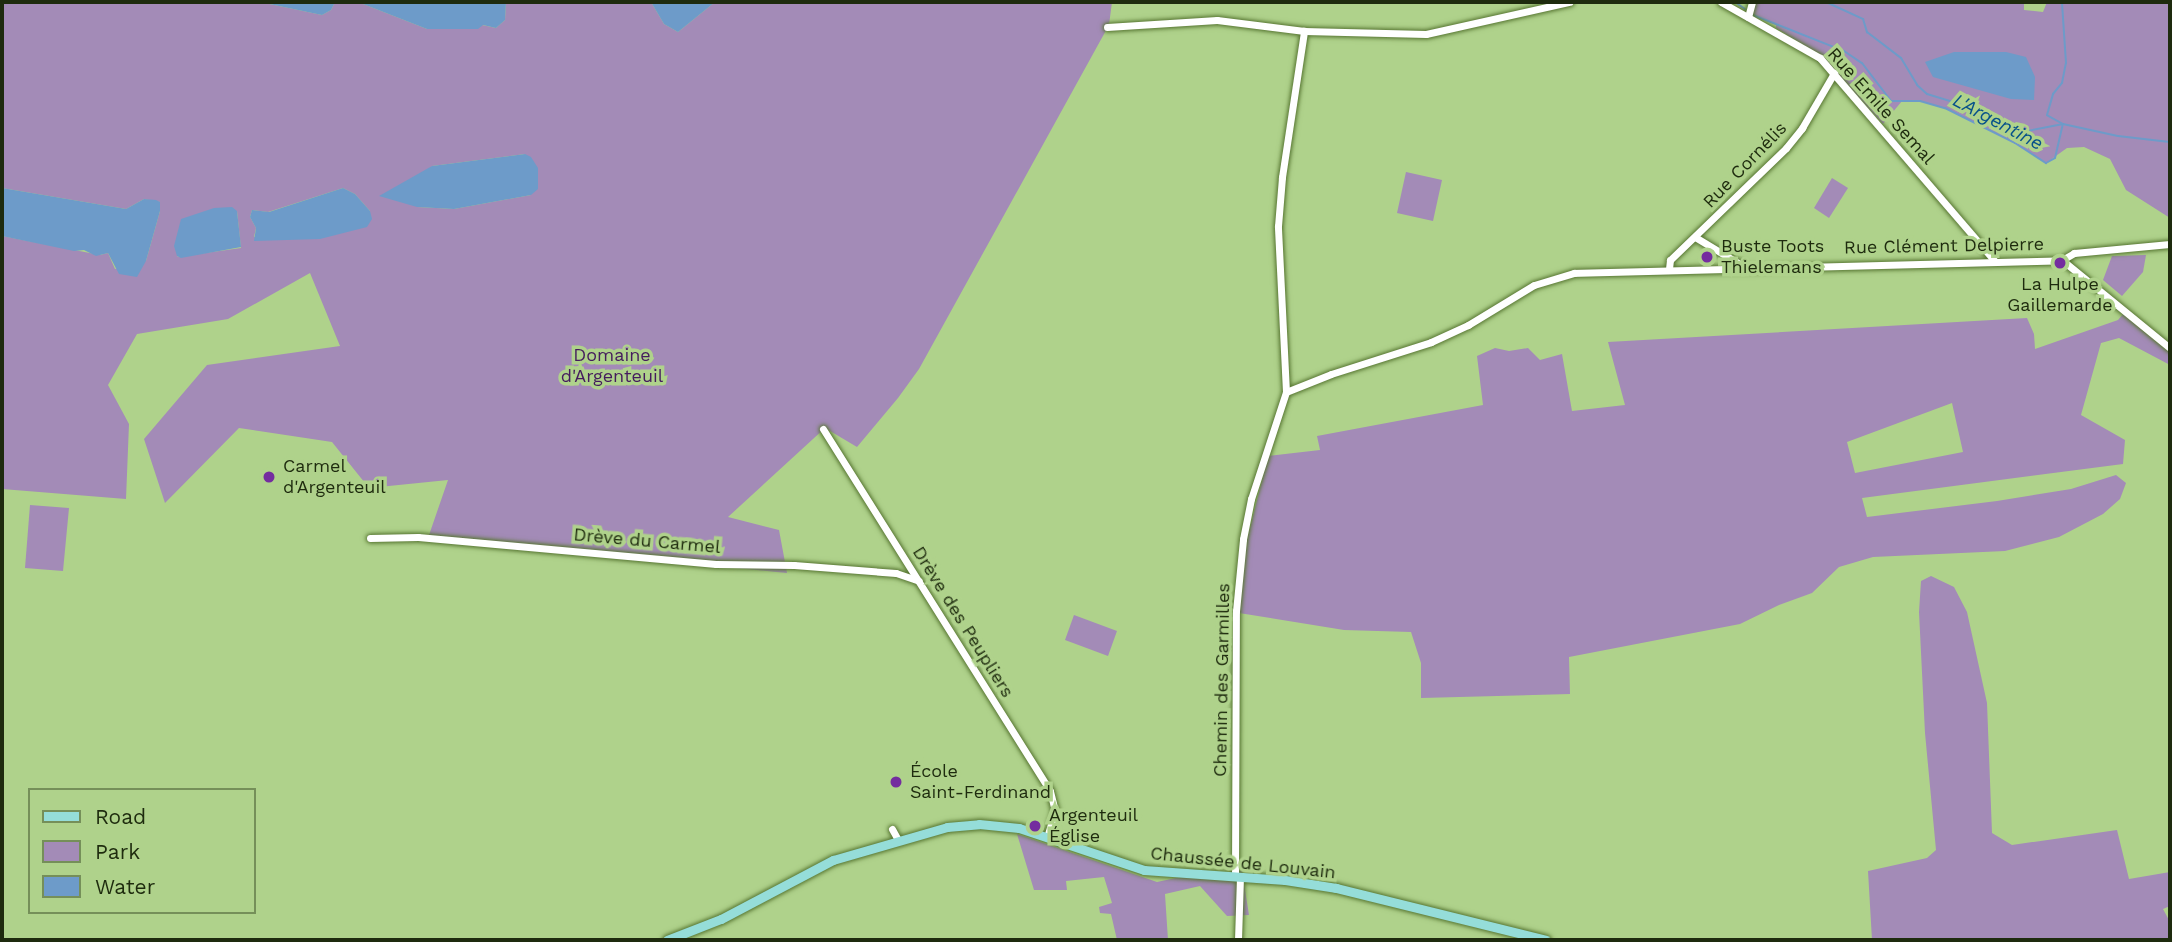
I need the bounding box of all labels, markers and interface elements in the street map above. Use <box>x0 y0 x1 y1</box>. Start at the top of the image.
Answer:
street label: Rue Emile Semal <box>1823 43 1939 169</box>
water label: L'Argentine <box>1949 89 2047 155</box>
street label: Rue Cornélis <box>1699 118 1791 212</box>
street label: Rue Clément Delpierre <box>1844 233 2044 259</box>
place label: Buste Toots Thielemans <box>1721 236 1825 278</box>
marker: Buste Toots Thielemans <box>1699 249 1715 265</box>
marker: La Hulpe Gaillemarde <box>2052 255 2068 271</box>
place label: La Hulpe Gaillemarde <box>2007 274 2113 316</box>
park label: Domaine d'Argenteuil <box>561 345 663 388</box>
place label: Carmel d'Argenteuil <box>283 456 386 498</box>
marker: Carmel d'Argenteuil <box>261 469 277 485</box>
street label: Drève du Carmel <box>573 524 721 558</box>
street label: Drève des Peupliers <box>908 543 1018 701</box>
street label: Chemin des Garmilles <box>1210 583 1234 777</box>
place label: École Saint-Ferdinand <box>910 761 1051 804</box>
marker: École Saint-Ferdinand <box>888 774 904 790</box>
legend <box>28 788 256 914</box>
text: Road <box>95 804 146 829</box>
place label: Argenteuil Église <box>1049 805 1138 848</box>
marker: Argenteuil Église <box>1027 818 1043 834</box>
text: Park <box>95 839 140 864</box>
street label: Chaussée de Louvain <box>1149 843 1337 883</box>
text: Water <box>95 874 155 899</box>

